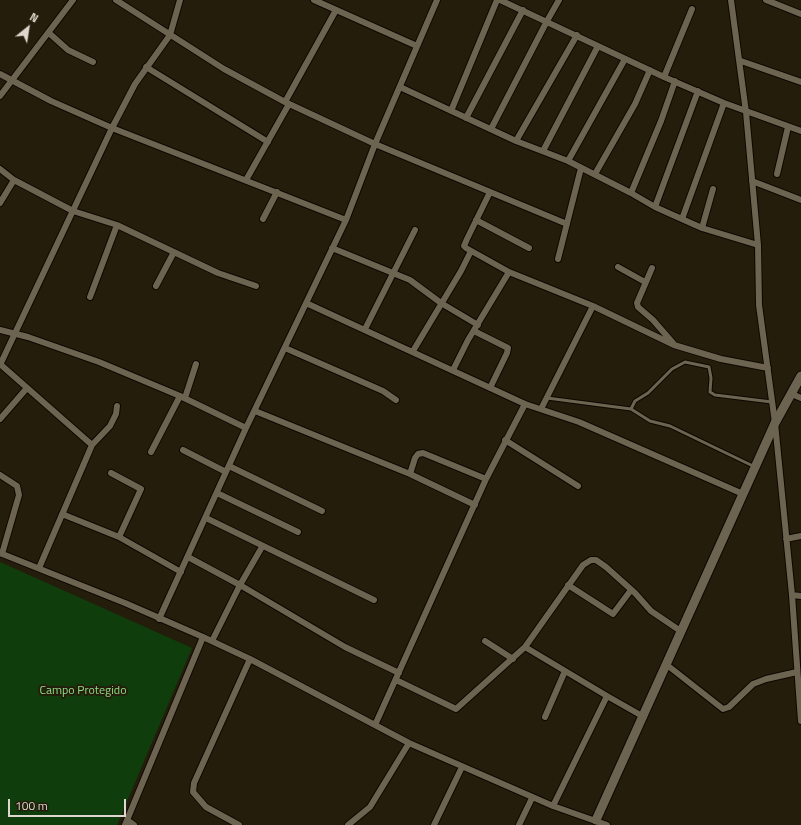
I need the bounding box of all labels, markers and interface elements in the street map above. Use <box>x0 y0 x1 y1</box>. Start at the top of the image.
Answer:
north arrow <box>8 8 48 48</box>
text: N <box>27 9 41 26</box>
park label: Campo Protegido <box>39 684 127 698</box>
scale bar <box>10 791 128 817</box>
text: 100 m <box>15 796 48 815</box>

